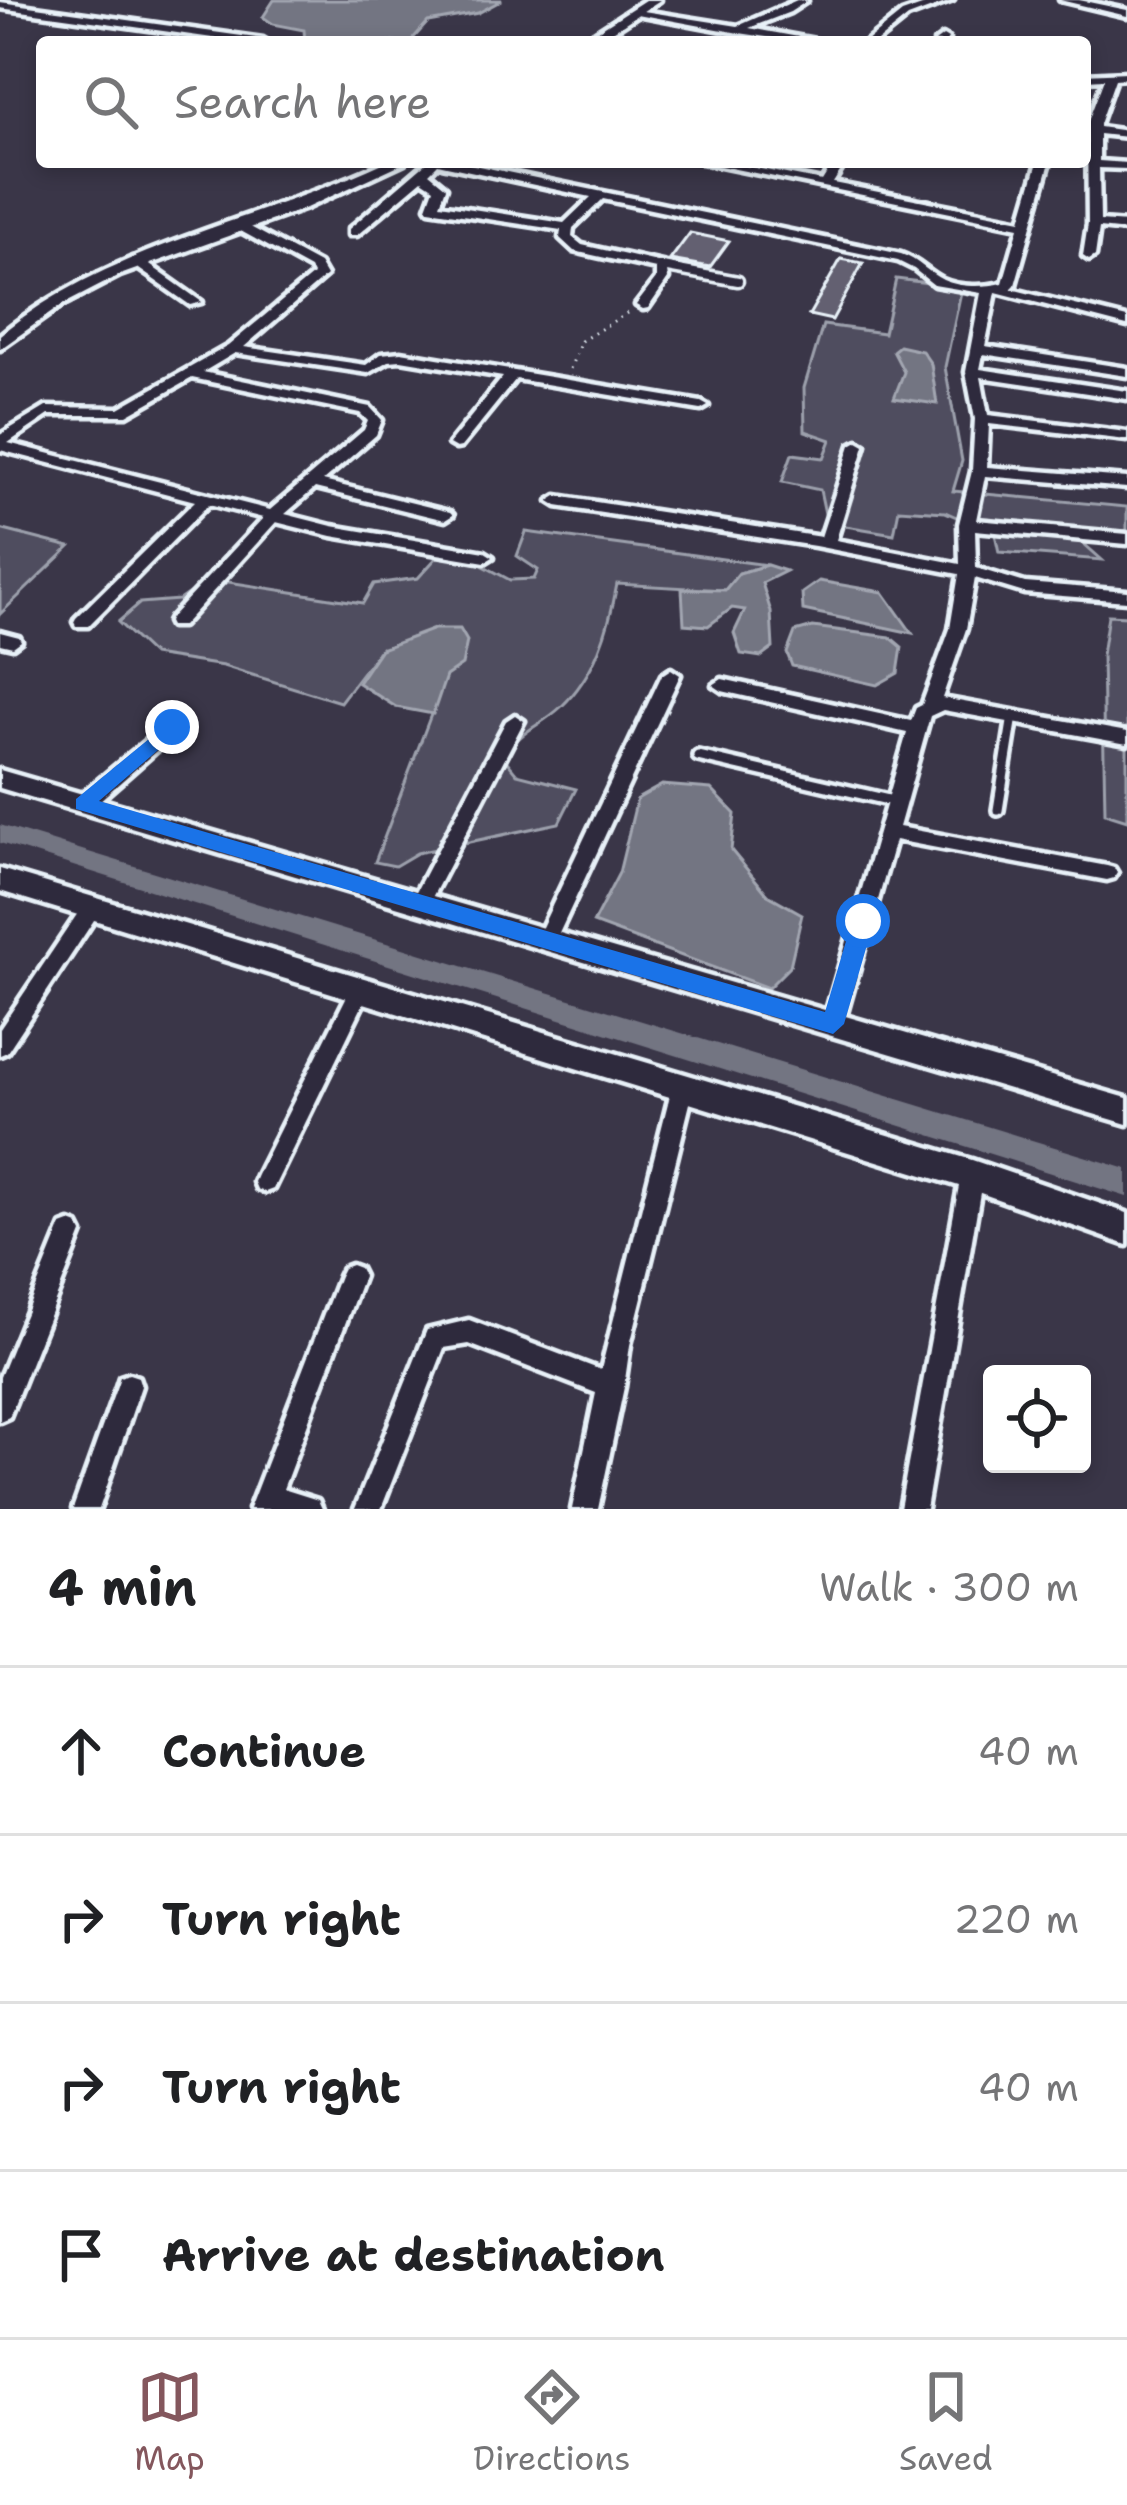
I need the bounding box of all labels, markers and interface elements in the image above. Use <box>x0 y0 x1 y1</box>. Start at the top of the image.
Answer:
search box <box>36 36 1091 168</box>
icon: search <box>78 69 144 135</box>
text: Search here <box>174 72 431 132</box>
route end <box>145 700 199 754</box>
route start <box>836 894 890 948</box>
map controls <box>983 1365 1091 1473</box>
button: locate <box>983 1365 1091 1473</box>
text: 4 min <box>48 1553 197 1621</box>
text: Walk · 300 m <box>819 1561 1079 1613</box>
icon: ahead <box>48 1718 114 1784</box>
text: Continue <box>162 1721 366 1781</box>
text: 40 m <box>978 1725 1079 1777</box>
icon: right <box>48 1886 114 1952</box>
text: Turn right <box>162 1889 401 1949</box>
text: 220 m <box>953 1893 1079 1945</box>
icon: right <box>48 2054 114 2120</box>
text: Turn right <box>162 2057 401 2117</box>
text: 40 m <box>978 2061 1079 2113</box>
icon: arrive <box>48 2222 114 2288</box>
text: Arrive at destination <box>162 2225 665 2285</box>
tab: Map <box>134 2364 205 2481</box>
tab: Directions <box>473 2364 631 2481</box>
tab: Saved <box>899 2364 993 2481</box>

